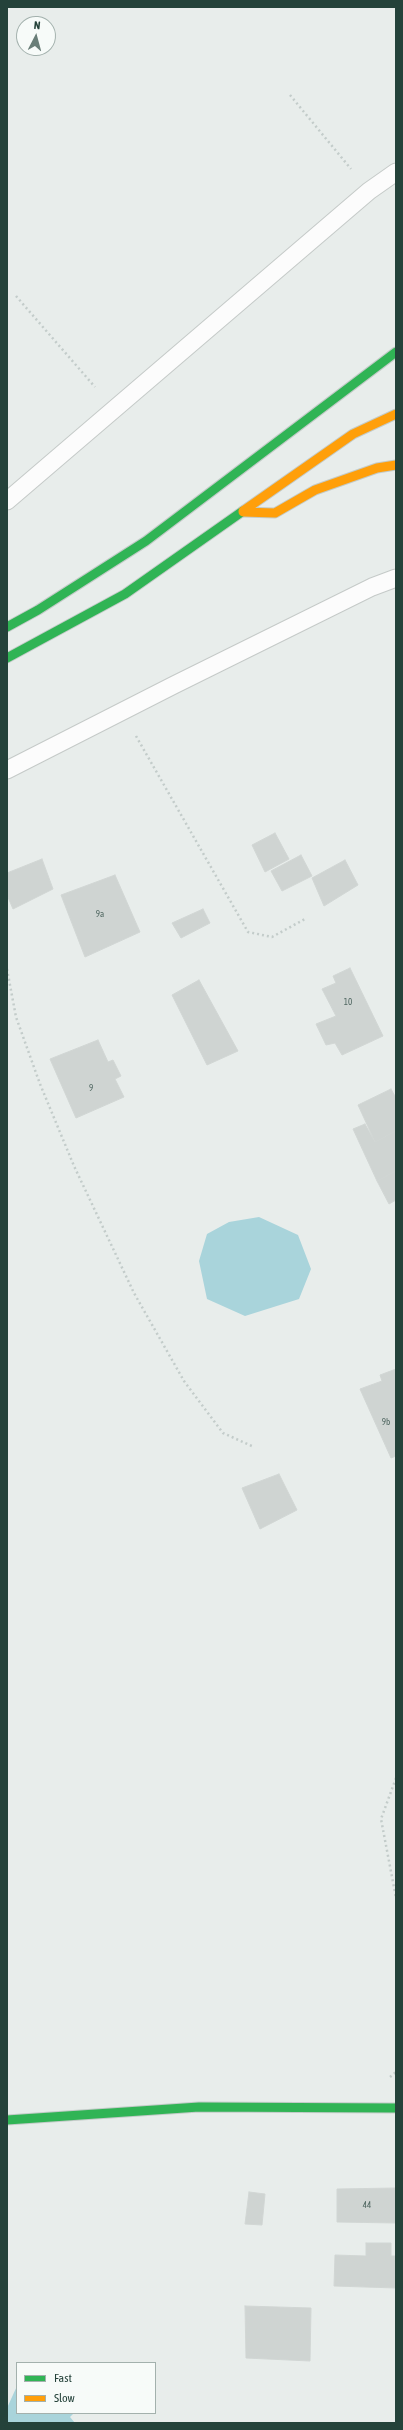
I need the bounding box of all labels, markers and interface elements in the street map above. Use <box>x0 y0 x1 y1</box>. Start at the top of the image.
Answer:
north arrow <box>16 16 56 56</box>
text: N <box>33 19 41 31</box>
house number: 9a <box>96 909 104 919</box>
house number: 10 <box>344 997 352 1007</box>
house number: 9 <box>89 1083 93 1093</box>
house number: 9b <box>382 1417 390 1427</box>
house number: 44 <box>363 2200 371 2210</box>
legend <box>16 2362 156 2414</box>
text: Fast <box>54 2371 72 2385</box>
text: Slow <box>54 2391 75 2405</box>

